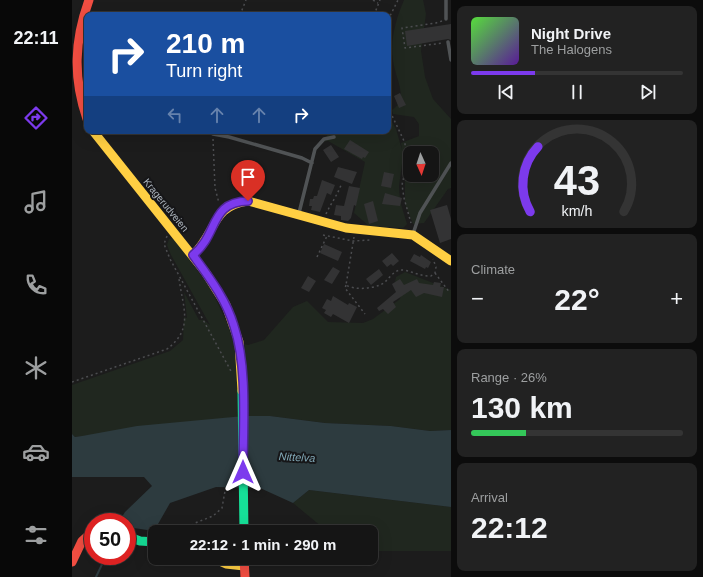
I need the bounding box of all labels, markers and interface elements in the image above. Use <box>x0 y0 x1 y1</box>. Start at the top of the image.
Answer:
text: Night Drive <box>531 25 611 42</box>
text: 22:11 <box>13 28 59 48</box>
icon: right <box>100 28 152 80</box>
text: 210 m <box>166 28 245 59</box>
text: The Halogens <box>531 42 612 57</box>
text: Turn right <box>166 61 242 81</box>
icon: previous <box>495 81 517 103</box>
icon: pause <box>566 81 588 103</box>
icon: next <box>637 81 659 103</box>
icon: directions <box>22 104 50 132</box>
icon: left <box>164 104 186 126</box>
icon: ahead <box>206 104 228 126</box>
icon: ahead <box>248 104 270 126</box>
icon: right <box>290 104 312 126</box>
north arrow <box>403 146 439 182</box>
map controls <box>403 146 439 182</box>
text: 43 <box>554 157 600 204</box>
pin <box>231 160 265 201</box>
icon: arrive <box>237 166 259 188</box>
street label: Kragerudveien <box>141 176 191 234</box>
icon: music <box>22 188 50 216</box>
text: km/h <box>562 203 593 219</box>
text: Climate <box>471 262 515 277</box>
icon: phone <box>22 271 50 299</box>
text: 22° <box>554 283 600 316</box>
text: − <box>471 286 484 311</box>
text: + <box>670 286 683 311</box>
icon: climate <box>22 354 50 382</box>
text: Range · 26% <box>471 370 547 385</box>
text: 130 km <box>471 391 573 424</box>
icon: car <box>22 438 50 466</box>
water label: Nittelva <box>278 450 316 464</box>
position arrow <box>222 451 264 493</box>
text: Arrival <box>471 490 508 505</box>
text: 22:12 <box>471 511 548 544</box>
speed limit sign: 50 <box>84 513 136 565</box>
icon: filters <box>22 521 50 549</box>
text: 22:12 · 1 min · 290 m <box>190 536 336 553</box>

